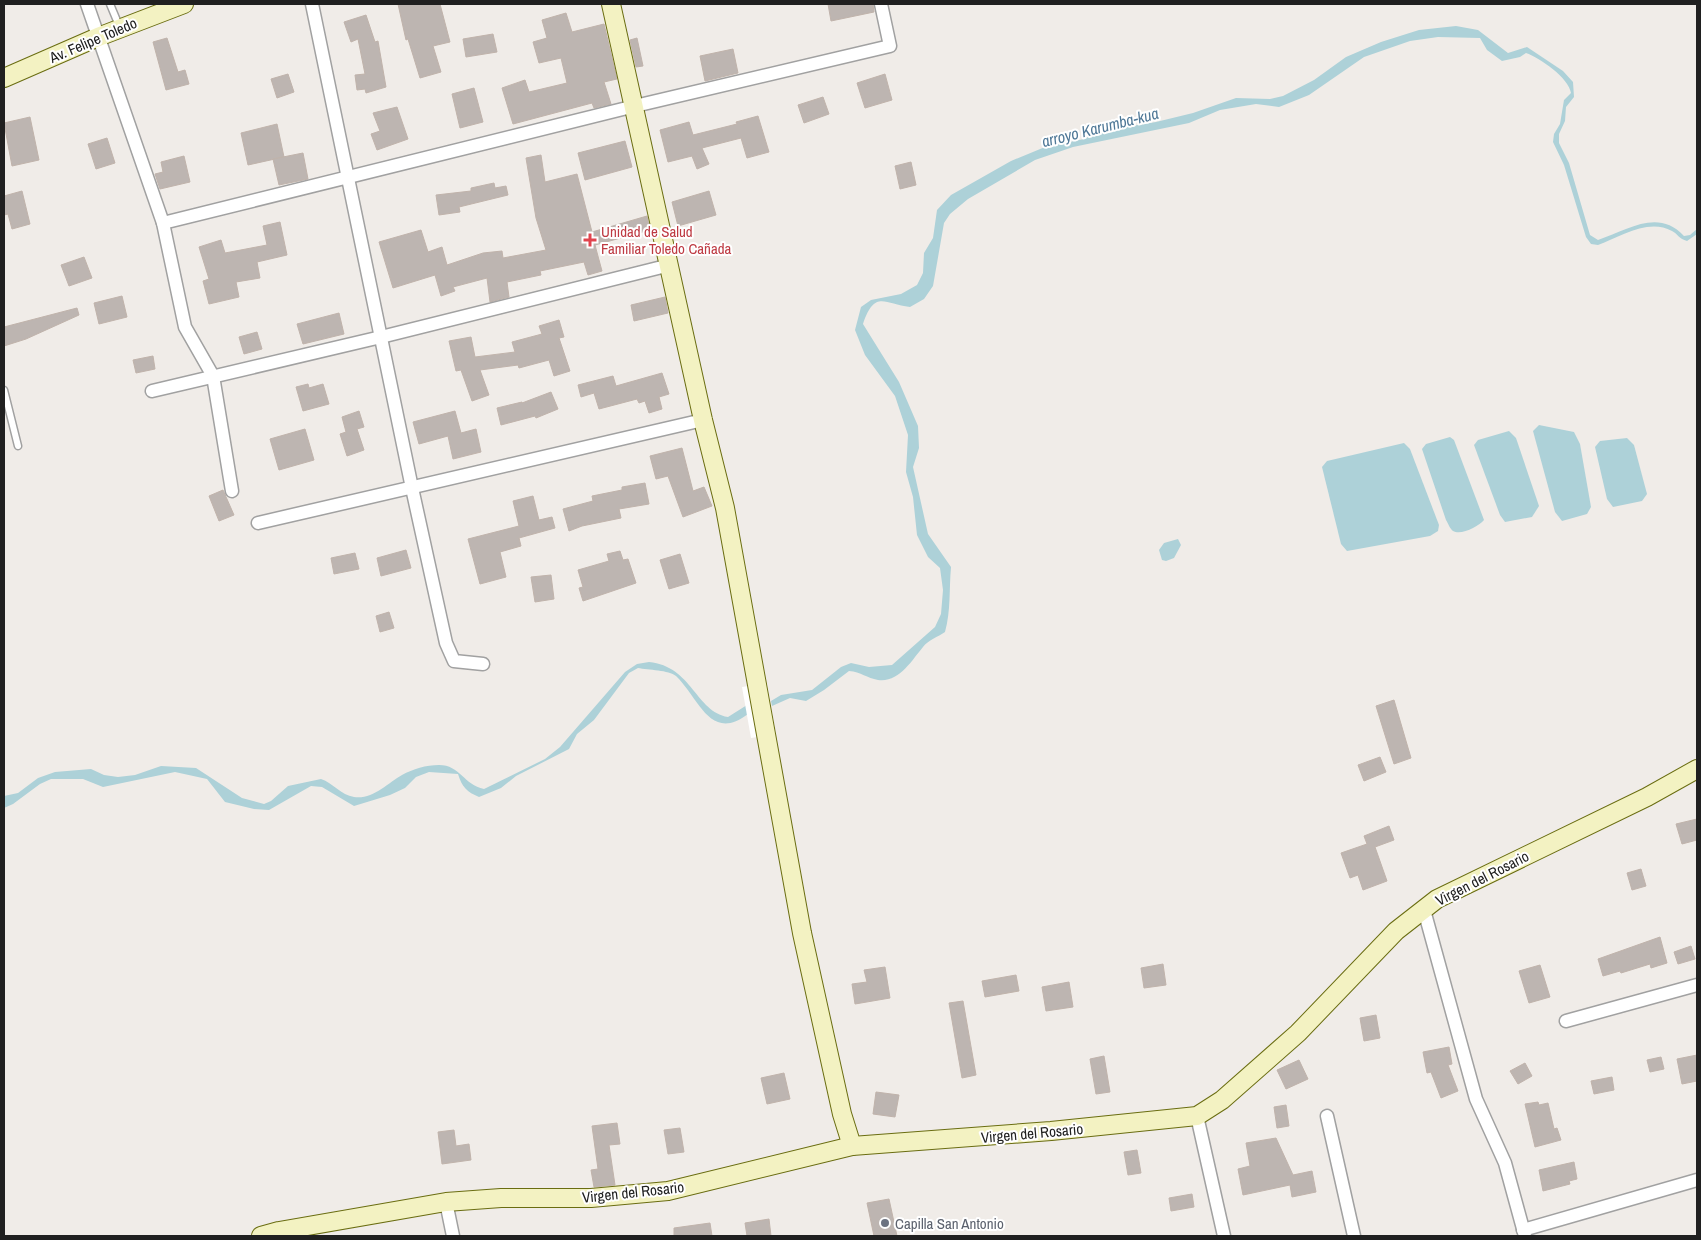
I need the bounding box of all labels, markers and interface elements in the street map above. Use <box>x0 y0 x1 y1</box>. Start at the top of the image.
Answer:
street label: Av. Felipe Toledo <box>45 12 140 68</box>
water label: arroyo Karumba-kua <box>1039 102 1161 152</box>
place label: Unidad de Salud Familiar Toledo Cañada <box>601 221 732 259</box>
marker: Unidad de Salud Familiar Toledo Cañada <box>583 233 597 247</box>
street label: Virgen del Rosario <box>1432 845 1532 911</box>
street label: Virgen del Rosario <box>980 1118 1084 1148</box>
street label: Virgen del Rosario <box>581 1176 685 1208</box>
place label: Capilla San Antonio <box>895 1213 1004 1234</box>
marker: Capilla San Antonio <box>879 1217 891 1229</box>

